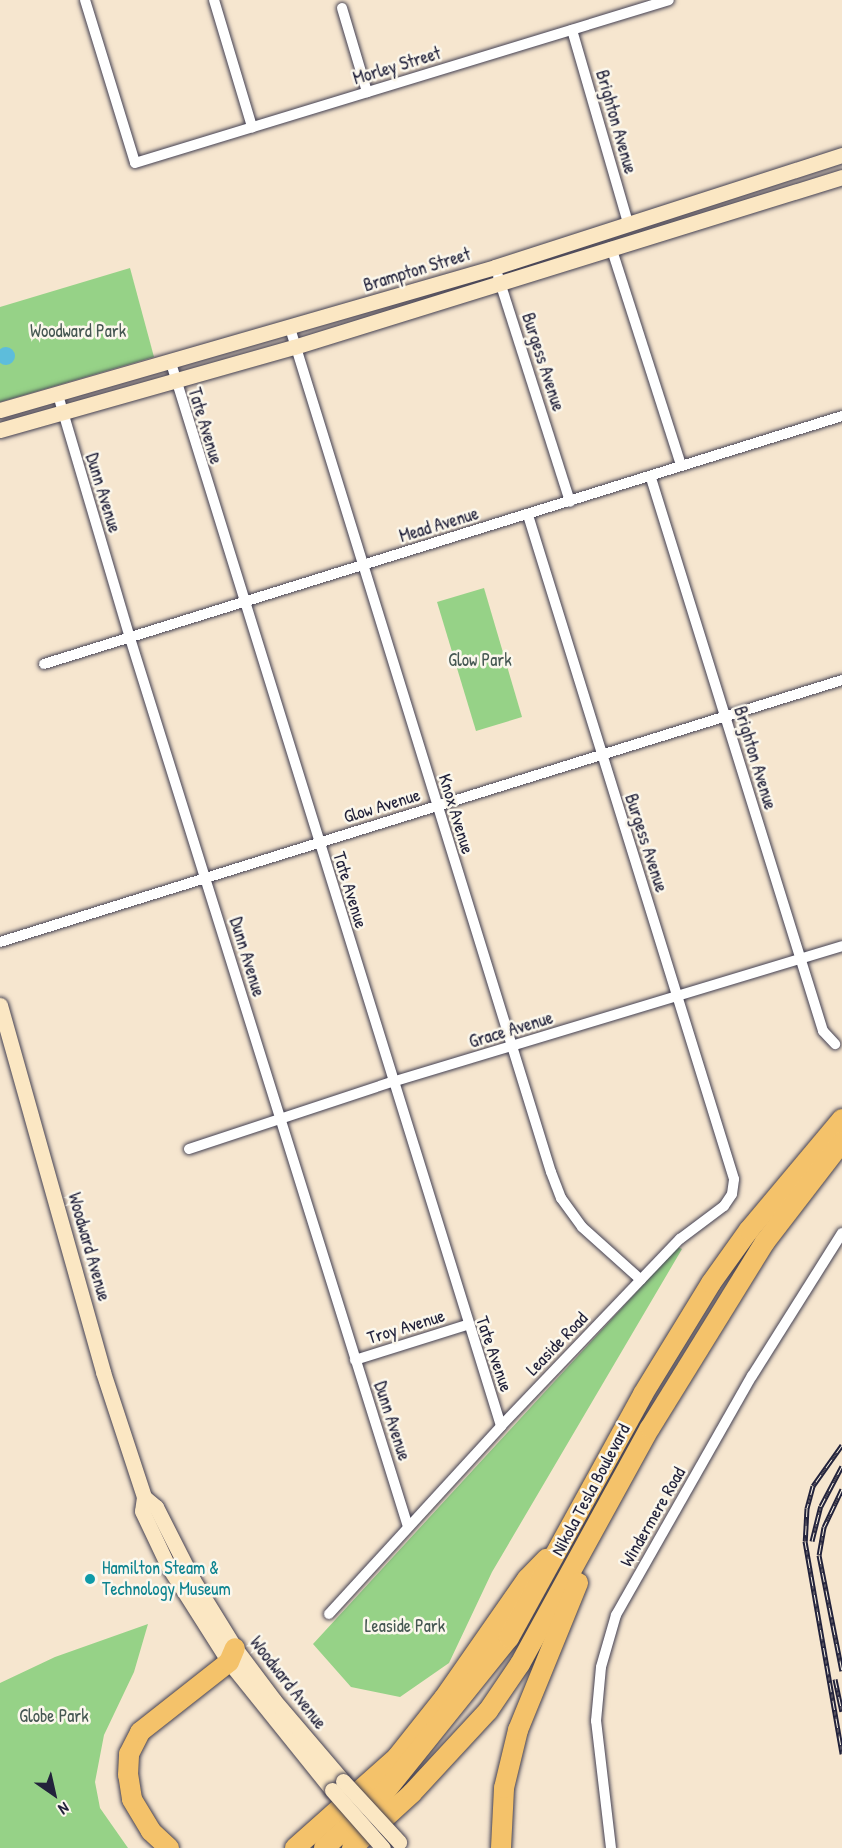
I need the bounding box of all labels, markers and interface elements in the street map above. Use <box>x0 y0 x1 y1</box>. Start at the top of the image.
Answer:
street label: Morley Street <box>351 42 443 90</box>
street label: Brighton Avenue <box>591 68 641 176</box>
street label: Brampton Street <box>361 243 473 297</box>
street label: Burgess Avenue <box>517 310 569 414</box>
park label: Woodward Park <box>30 320 126 342</box>
street label: Tate Avenue <box>183 385 227 467</box>
street label: Dunn Avenue <box>81 451 125 535</box>
street label: Mead Avenue <box>397 503 481 547</box>
park label: Glow Park <box>448 649 512 671</box>
street label: Brighton Avenue <box>729 704 781 812</box>
street label: Knox Avenue <box>434 771 478 857</box>
street label: Glow Avenue <box>341 784 423 828</box>
street label: Burgess Avenue <box>620 791 672 895</box>
street label: Tate Avenue <box>328 849 372 931</box>
street label: Dunn Avenue <box>225 915 269 999</box>
street label: Grace Avenue <box>466 1007 556 1053</box>
street label: Woodward Avenue <box>63 1190 115 1304</box>
street label: Troy Avenue <box>365 1305 447 1349</box>
street label: Leaside Road <box>522 1308 592 1380</box>
street label: Tate Avenue <box>471 1313 517 1395</box>
street label: Dunn Avenue <box>369 1379 415 1463</box>
street label: Nikola Tesla Boulevard <box>547 1420 635 1560</box>
street label: Windermere Road <box>616 1463 690 1571</box>
place label: Hamilton Steam & Technology Museum <box>102 1558 231 1600</box>
marker: Hamilton Steam & Technology Museum <box>83 1572 97 1586</box>
park label: Leaside Park <box>365 1615 445 1637</box>
street label: Woodward Avenue <box>245 1632 331 1734</box>
park label: Globe Park <box>19 1705 89 1727</box>
north arrow <box>24 1764 84 1824</box>
text: N <box>54 1797 74 1820</box>

